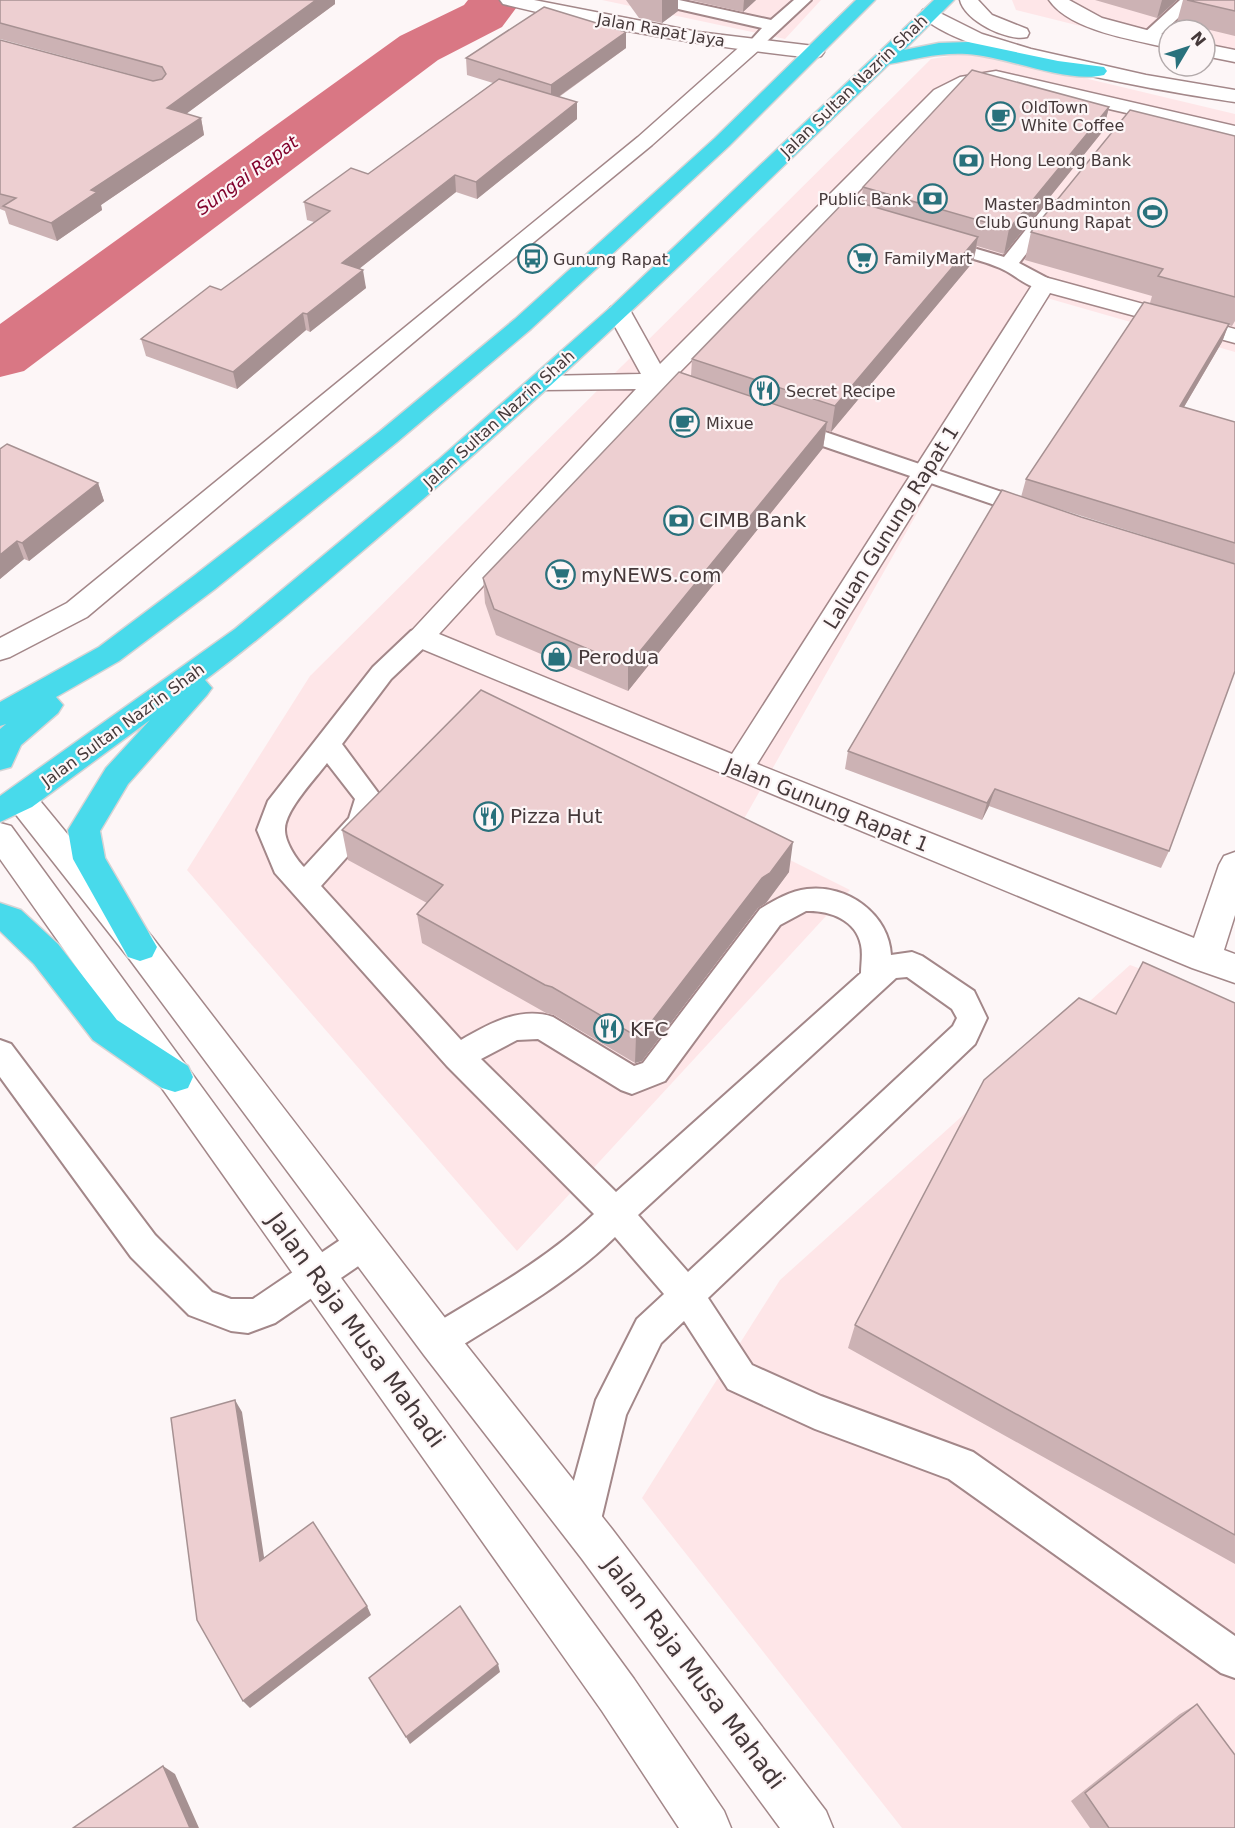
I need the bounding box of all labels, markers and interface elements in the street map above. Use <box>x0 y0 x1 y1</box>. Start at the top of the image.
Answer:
street label: Jalan Rapat Jaya <box>595 9 727 51</box>
street label: Jalan Sultan Nazrin Shah <box>776 11 931 162</box>
north arrow <box>1157 18 1217 78</box>
text: N <box>1187 28 1210 50</box>
place label: OldTown White Coffee <box>1021 98 1124 135</box>
cafe icon: OldTown White Coffee <box>984 100 1016 132</box>
water label: Sungai Rapat <box>192 131 303 219</box>
bank icon: Hong Leong Bank <box>953 144 985 176</box>
place label: Hong Leong Bank <box>990 151 1132 170</box>
bank icon: Public Bank <box>916 183 948 215</box>
place label: Public Bank <box>818 190 912 209</box>
place label: Master Badminton Club Gunung Rapat <box>975 195 1131 232</box>
sports icon: Master Badminton Club Gunung Rapat <box>1136 197 1168 229</box>
supermarket icon: FamilyMart <box>847 242 879 274</box>
bus stop icon: Gunung Rapat <box>516 243 548 275</box>
place label: FamilyMart <box>884 249 972 268</box>
place label: Gunung Rapat <box>553 250 668 269</box>
street label: Jalan Sultan Nazrin Shah <box>419 346 578 493</box>
restaurant icon: Secret Recipe <box>749 375 781 407</box>
place label: Secret Recipe <box>786 382 896 401</box>
cafe icon: Mixue <box>669 407 701 439</box>
place label: Mixue <box>706 414 754 433</box>
street label: Laluan Gunung Rapat 1 <box>818 421 964 633</box>
bank icon: CIMB Bank <box>662 504 694 536</box>
place label: CIMB Bank <box>699 508 807 532</box>
supermarket icon: myNEWS.com <box>544 559 576 591</box>
place label: myNEWS.com <box>581 563 721 587</box>
shop icon: Perodua <box>541 641 573 673</box>
place label: Perodua <box>578 645 659 669</box>
street label: Jalan Sultan Nazrin Shah <box>37 660 208 791</box>
street label: Jalan Gunung Rapat 1 <box>720 752 932 857</box>
restaurant icon: Pizza Hut <box>473 800 505 832</box>
place label: Pizza Hut <box>510 804 603 828</box>
restaurant icon: KFC <box>593 1013 625 1045</box>
place label: KFC <box>630 1017 669 1041</box>
street label: Jalan Raja Musa Mahadi <box>260 1205 451 1453</box>
street label: Jalan Raja Musa Mahadi <box>596 1550 791 1795</box>

